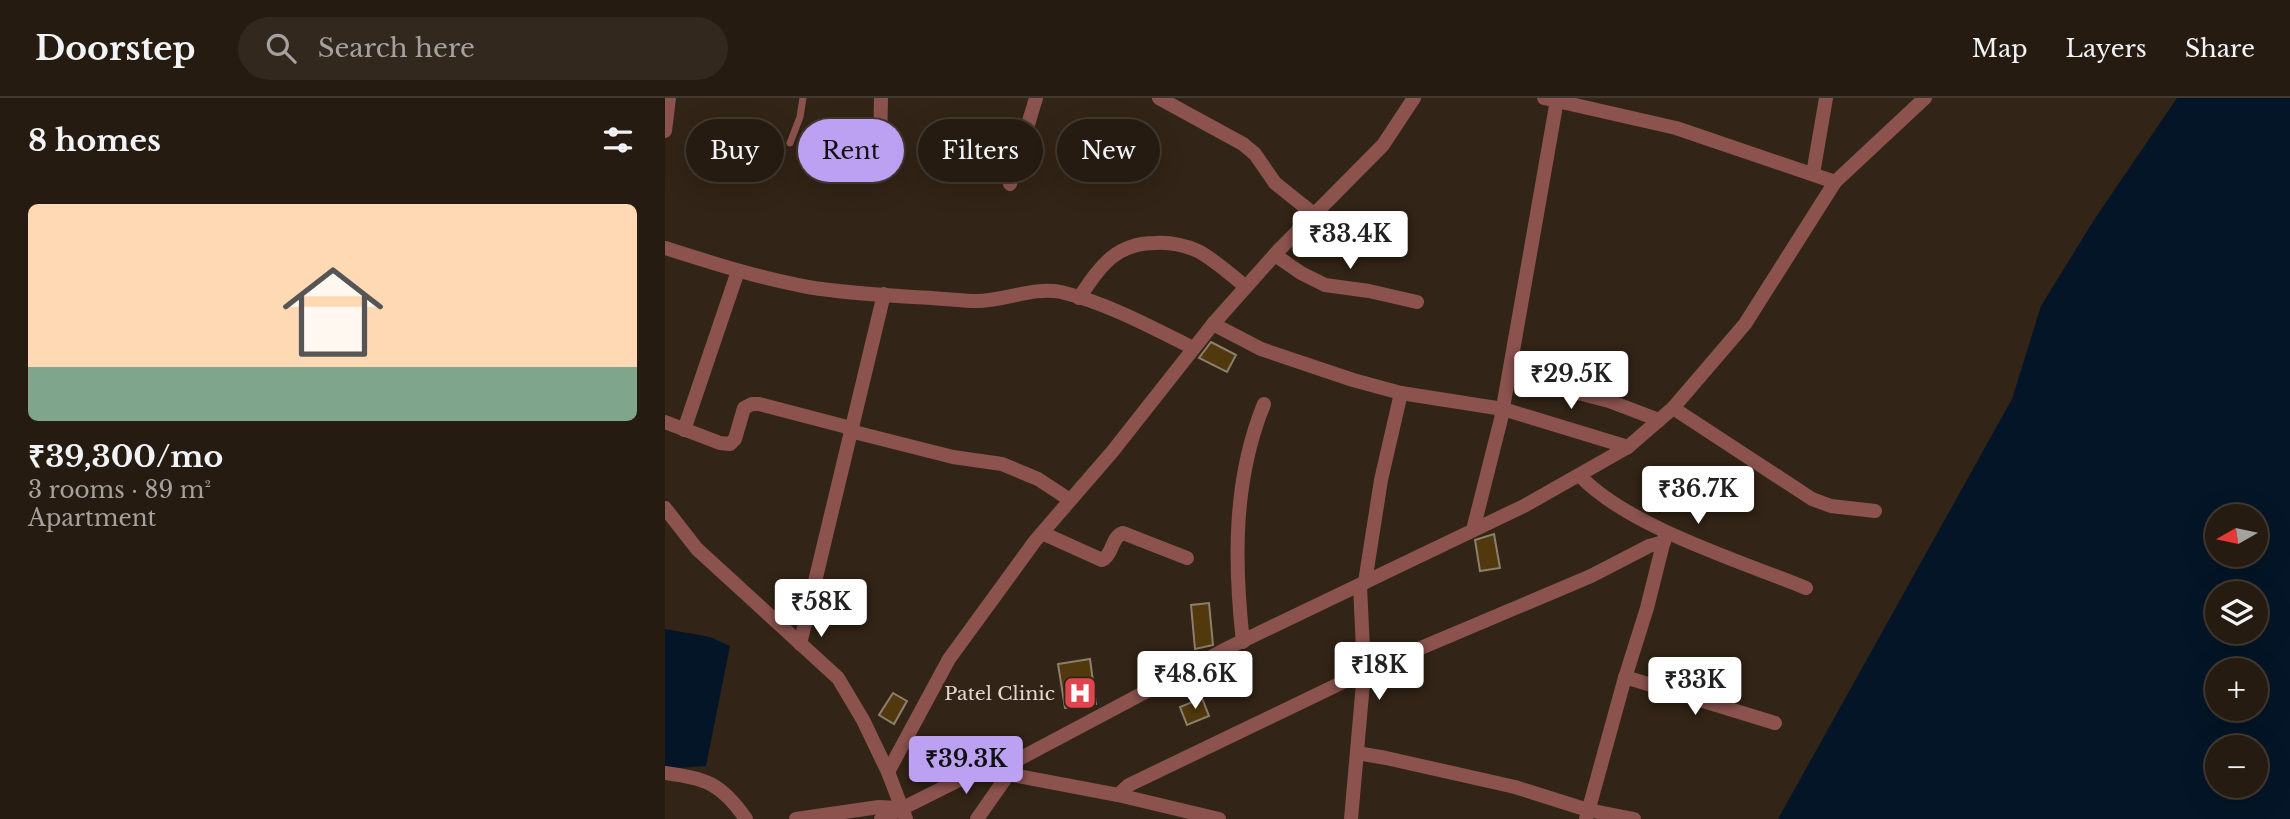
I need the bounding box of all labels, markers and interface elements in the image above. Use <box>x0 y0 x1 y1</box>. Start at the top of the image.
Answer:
search box <box>238 17 728 80</box>
text: Doorstep <box>35 28 196 69</box>
icon: search <box>262 29 300 67</box>
text: Search here <box>318 32 475 64</box>
text: Map <box>1972 34 2028 63</box>
text: Layers <box>2066 34 2147 63</box>
text: Share <box>2185 34 2255 63</box>
chip: Buy <box>686 119 784 182</box>
chip: Rent <box>798 119 904 182</box>
chip: Filters <box>918 119 1043 182</box>
chip: New <box>1057 119 1160 182</box>
icon: filters <box>599 121 637 159</box>
text: 8 homes <box>28 122 161 159</box>
pin: ₹33.4K <box>1293 212 1407 271</box>
text: ₹33.4K <box>1309 220 1391 248</box>
icon: home <box>270 249 396 375</box>
pin: ₹29.5K <box>1514 352 1628 411</box>
text: ₹29.5K <box>1530 360 1612 388</box>
text: ₹39,300/mo <box>28 438 223 475</box>
pin: ₹36.7K <box>1641 466 1755 526</box>
text: ₹36.7K <box>1658 475 1738 503</box>
text: 3 rooms · 89 m² <box>28 476 211 504</box>
text: Apartment <box>28 504 156 532</box>
north arrow <box>2205 504 2268 567</box>
map controls <box>2205 504 2268 798</box>
pin: ₹58K <box>780 580 862 639</box>
button: layers <box>2205 581 2268 644</box>
text: ₹58K <box>791 588 851 616</box>
pin: ₹18K <box>1338 642 1420 702</box>
text: ₹18K <box>1351 651 1407 679</box>
pin: ₹48.6K <box>1138 652 1252 711</box>
pin: ₹33K <box>1654 658 1736 717</box>
button: + <box>2205 658 2268 721</box>
text: ₹48.6K <box>1153 660 1237 688</box>
text: ₹33K <box>1664 666 1726 694</box>
hospital icon: Patel Clinic <box>1061 674 1099 712</box>
place label: Patel Clinic <box>944 682 1055 705</box>
button: − <box>2205 735 2268 798</box>
pin: ₹39.3K <box>909 736 1023 796</box>
text: ₹39.3K <box>925 745 1007 773</box>

